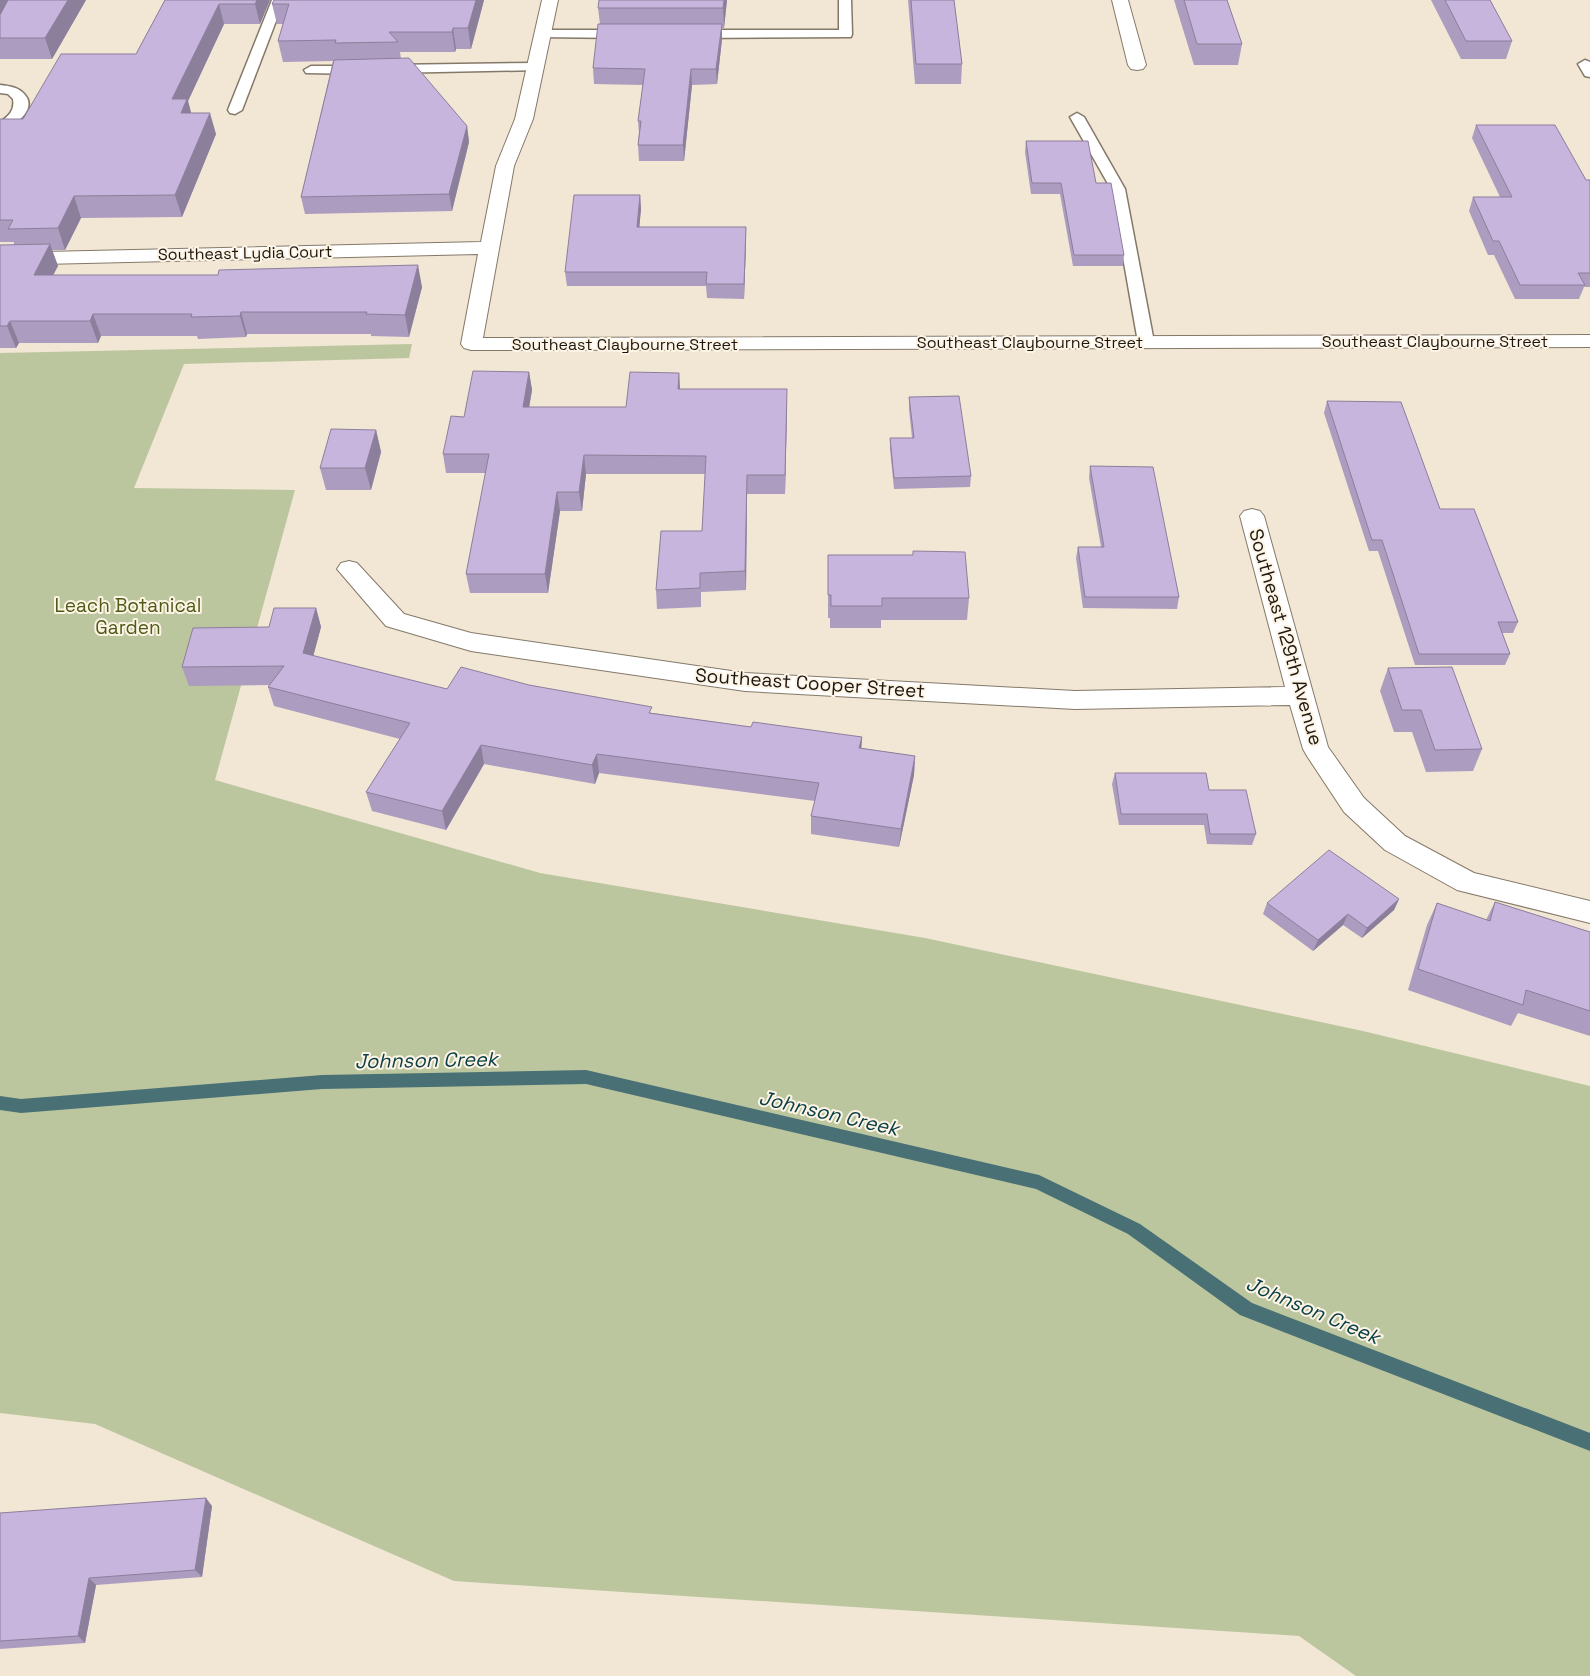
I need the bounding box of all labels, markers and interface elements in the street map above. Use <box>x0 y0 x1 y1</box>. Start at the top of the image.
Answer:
street label: Southeast Lydia Court <box>158 241 332 265</box>
street label: Southeast Claybourne Street <box>1322 331 1548 352</box>
street label: Southeast Claybourne Street <box>917 332 1143 353</box>
street label: Southeast Claybourne Street <box>512 334 738 355</box>
street label: Southeast 129th Avenue <box>1243 526 1329 748</box>
park label: Leach Botanical Garden <box>55 593 201 640</box>
street label: Southeast Cooper Street <box>694 663 926 703</box>
water label: Johnson Creek <box>354 1046 500 1074</box>
water label: Johnson Creek <box>756 1084 904 1142</box>
water label: Johnson Creek <box>1242 1270 1386 1351</box>

